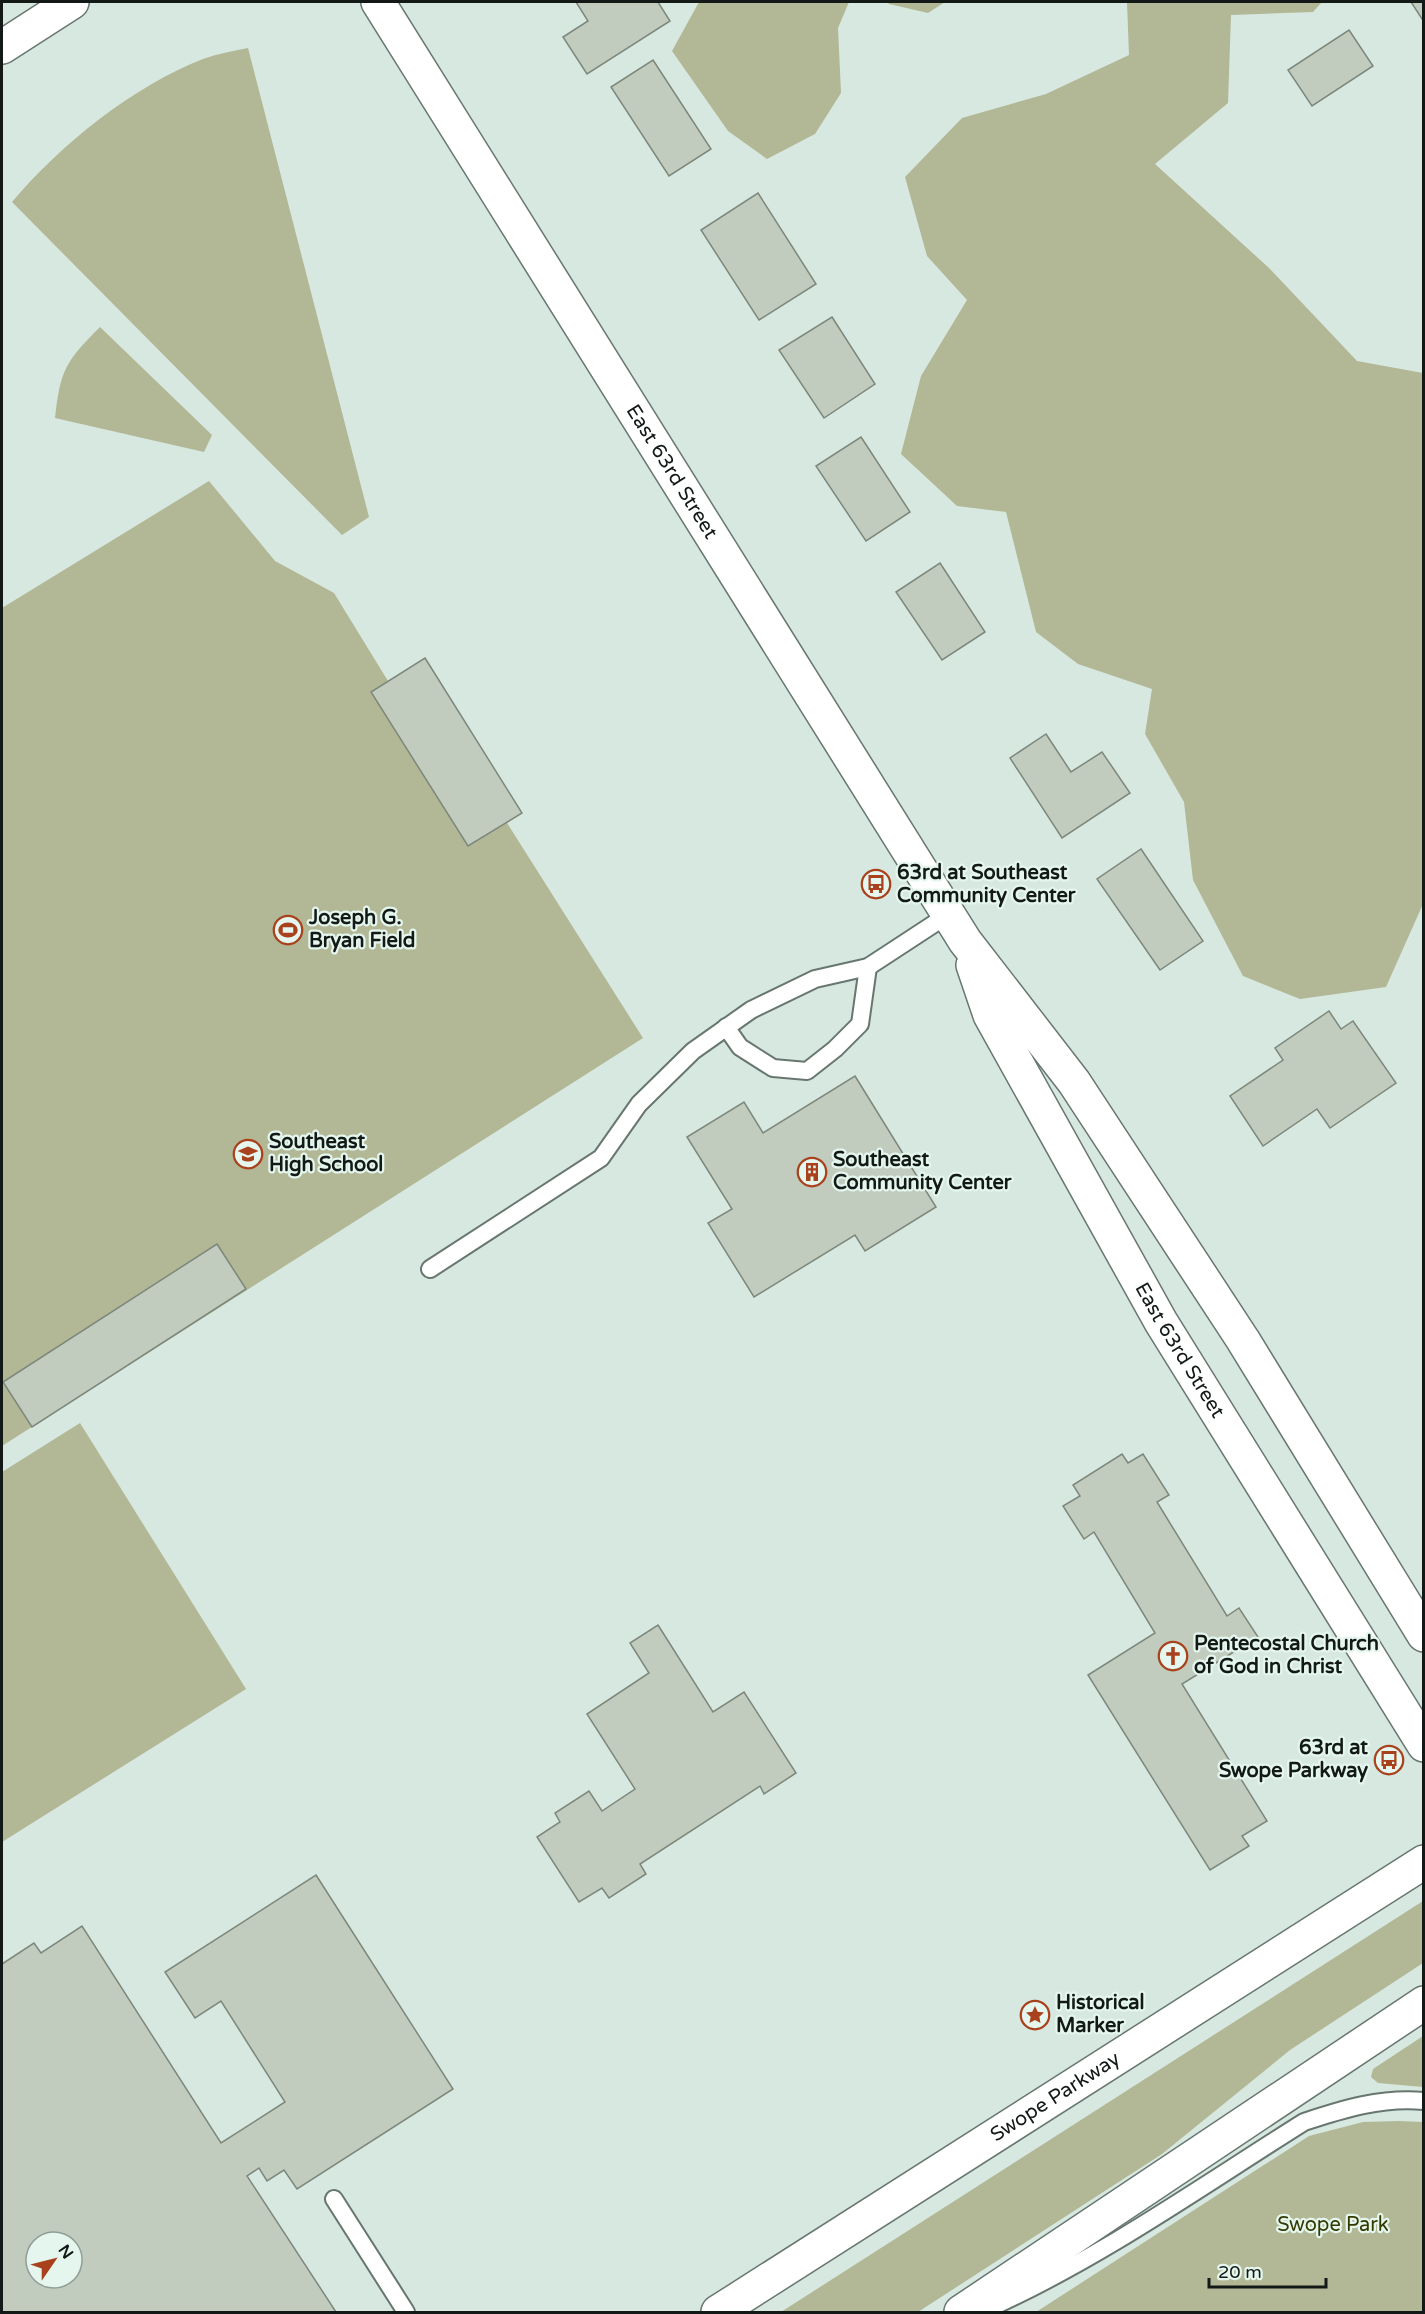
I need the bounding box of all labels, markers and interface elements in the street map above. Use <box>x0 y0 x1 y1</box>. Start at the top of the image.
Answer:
street label: East 63rd Street <box>621 400 723 544</box>
place label: 63rd at Southeast Community Center <box>897 861 1076 908</box>
bus stop icon: 63rd at Southeast Community Center <box>860 868 892 900</box>
place label: Joseph G. Bryan Field <box>308 906 415 953</box>
sports icon: Joseph G. Bryan Field <box>272 914 304 946</box>
place label: Southeast High School <box>269 1130 383 1177</box>
school or university icon: Southeast High School <box>232 1138 264 1170</box>
place label: Southeast Community Center <box>833 1148 1012 1195</box>
building icon: Southeast Community Center <box>796 1156 828 1188</box>
street label: East 63rd Street <box>1130 1278 1230 1423</box>
place label: Pentecostal Church of God in Christ <box>1194 1632 1379 1679</box>
church icon: Pentecostal Church of God in Christ <box>1157 1640 1189 1672</box>
place label: 63rd at Swope Parkway <box>1219 1736 1368 1783</box>
bus stop icon: 63rd at Swope Parkway <box>1373 1744 1405 1776</box>
place label: Historical Marker <box>1056 1991 1145 2038</box>
place icon: Historical Marker <box>1019 1999 1051 2031</box>
street label: Swope Parkway <box>986 2047 1125 2147</box>
park label: Swope Park <box>1277 2213 1389 2237</box>
north arrow <box>24 2230 84 2290</box>
text: N <box>54 2241 77 2263</box>
scale bar <box>1209 2251 1326 2289</box>
text: 20 m <box>1218 2261 1262 2283</box>

